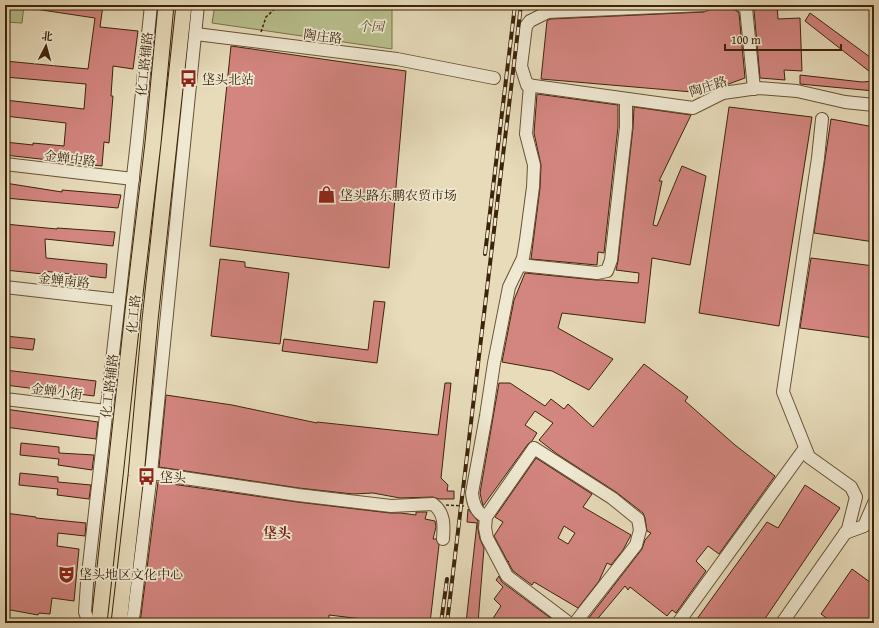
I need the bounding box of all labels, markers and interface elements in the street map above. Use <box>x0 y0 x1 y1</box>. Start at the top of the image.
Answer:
park label: 个园 <box>358 17 386 36</box>
street label: 陶庄路 <box>302 25 343 48</box>
north arrow <box>26 26 66 66</box>
scale bar <box>725 26 841 52</box>
text: 北 <box>41 28 53 45</box>
street label: 化工路辅路 <box>132 31 157 97</box>
text: 100 m <box>731 31 761 48</box>
bus stop icon: 垡头北站 <box>179 69 199 89</box>
place label: 垡头北站 <box>202 70 254 89</box>
street label: 陶庄路 <box>687 71 730 102</box>
street label: 金蝉中路 <box>43 146 97 171</box>
shop icon: 垡头路东鹏农贸市场 <box>317 185 337 205</box>
place label: 垡头路东鹏农贸市场 <box>340 186 457 205</box>
street label: 金蝉南路 <box>37 268 91 293</box>
street label: 化工路 <box>122 294 145 334</box>
street label: 化工路辅路 <box>96 353 123 419</box>
street label: 金蝉小街 <box>30 379 84 404</box>
bus stop icon: 垡头 <box>137 467 157 487</box>
place label: 垡头 <box>160 468 186 487</box>
district label: 垡头 <box>263 523 291 543</box>
theatre icon: 垡头地区文化中心 <box>56 564 76 584</box>
place label: 垡头地区文化中心 <box>79 565 183 584</box>

